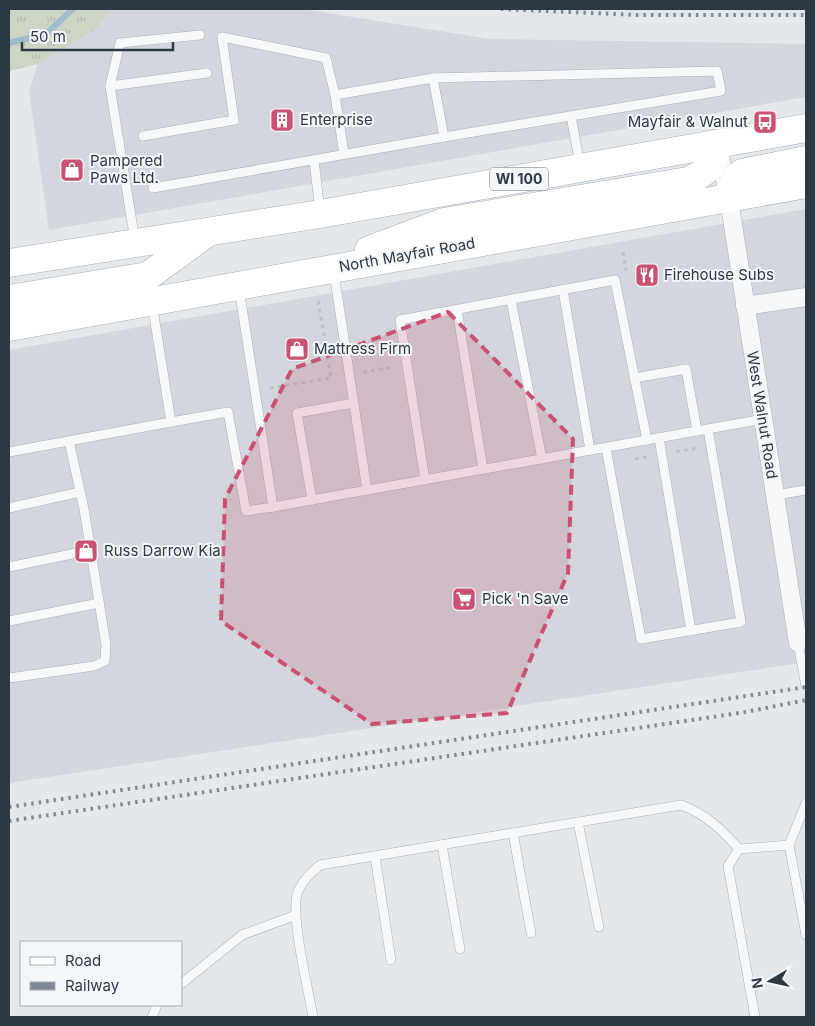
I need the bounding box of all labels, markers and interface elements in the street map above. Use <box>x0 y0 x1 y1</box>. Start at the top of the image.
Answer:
scale bar <box>22 20 174 52</box>
text: 50 m <box>30 27 66 46</box>
building icon: Enterprise <box>269 107 295 133</box>
bus stop icon: Mayfair & Walnut <box>752 109 778 135</box>
place label: Enterprise <box>300 110 373 129</box>
place label: Mayfair & Walnut <box>628 112 748 131</box>
place label: Pampered Paws Ltd. <box>90 151 162 187</box>
shop icon: Pampered Paws Ltd. <box>59 157 85 183</box>
road number: WI 100 <box>490 168 548 190</box>
street label: North Mayfair Road <box>337 233 477 276</box>
restaurant icon: Firehouse Subs <box>634 262 660 288</box>
place label: Firehouse Subs <box>664 265 774 284</box>
shop icon: Mattress Firm <box>284 336 310 362</box>
place label: Mattress Firm <box>314 339 411 358</box>
street label: West Walnut Road <box>743 350 782 480</box>
shop icon: Russ Darrow Kia <box>73 538 99 564</box>
place label: Russ Darrow Kia <box>104 541 221 560</box>
supermarket icon: Pick 'n Save <box>451 586 477 612</box>
place label: Pick 'n Save <box>482 589 569 608</box>
legend <box>20 941 182 1006</box>
text: Road <box>65 951 101 970</box>
north arrow <box>745 956 795 1006</box>
text: Railway <box>65 976 120 995</box>
text: N <box>747 977 766 990</box>

